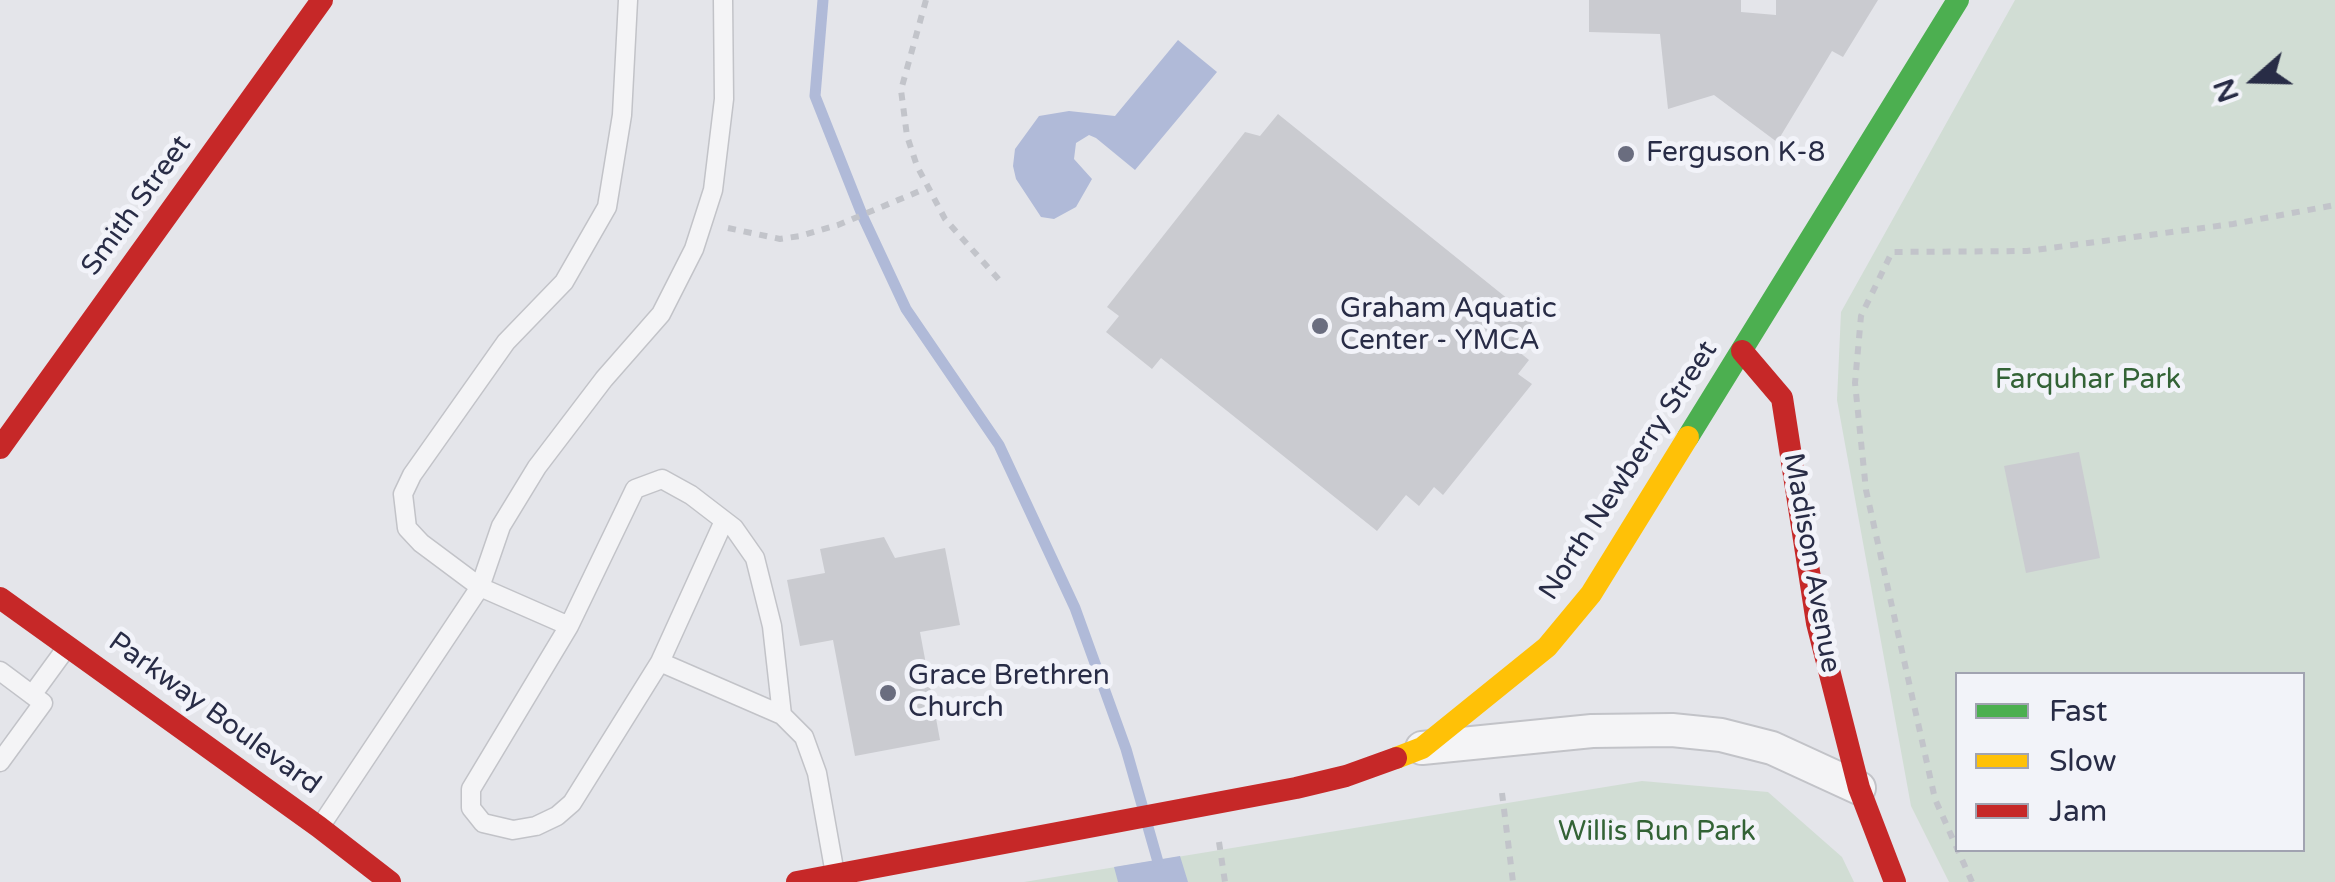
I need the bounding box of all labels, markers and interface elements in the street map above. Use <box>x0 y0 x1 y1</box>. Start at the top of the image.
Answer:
north arrow <box>2205 30 2305 130</box>
text: N <box>2207 74 2247 107</box>
street label: Smith Street <box>75 129 199 283</box>
place label: Ferguson K-8 <box>1646 137 1825 171</box>
marker: Ferguson K-8 <box>1615 143 1637 165</box>
place label: Graham Aquatic Center - YMCA <box>1340 293 1557 359</box>
marker: Graham Aquatic Center - YMCA <box>1309 315 1331 337</box>
street label: North Newberry Street <box>1533 335 1725 607</box>
park label: Farquhar Park <box>1995 364 2181 398</box>
street label: Madison Avenue <box>1775 451 1847 675</box>
street label: Parkway Boulevard <box>101 626 327 802</box>
place label: Grace Brethren Church <box>908 660 1110 726</box>
legend <box>1955 672 2305 852</box>
marker: Grace Brethren Church <box>877 682 899 704</box>
text: Fast <box>2049 693 2108 730</box>
text: Slow <box>2049 743 2117 780</box>
text: Jam <box>2049 793 2107 830</box>
park label: Willis Run Park <box>1558 816 1756 850</box>

